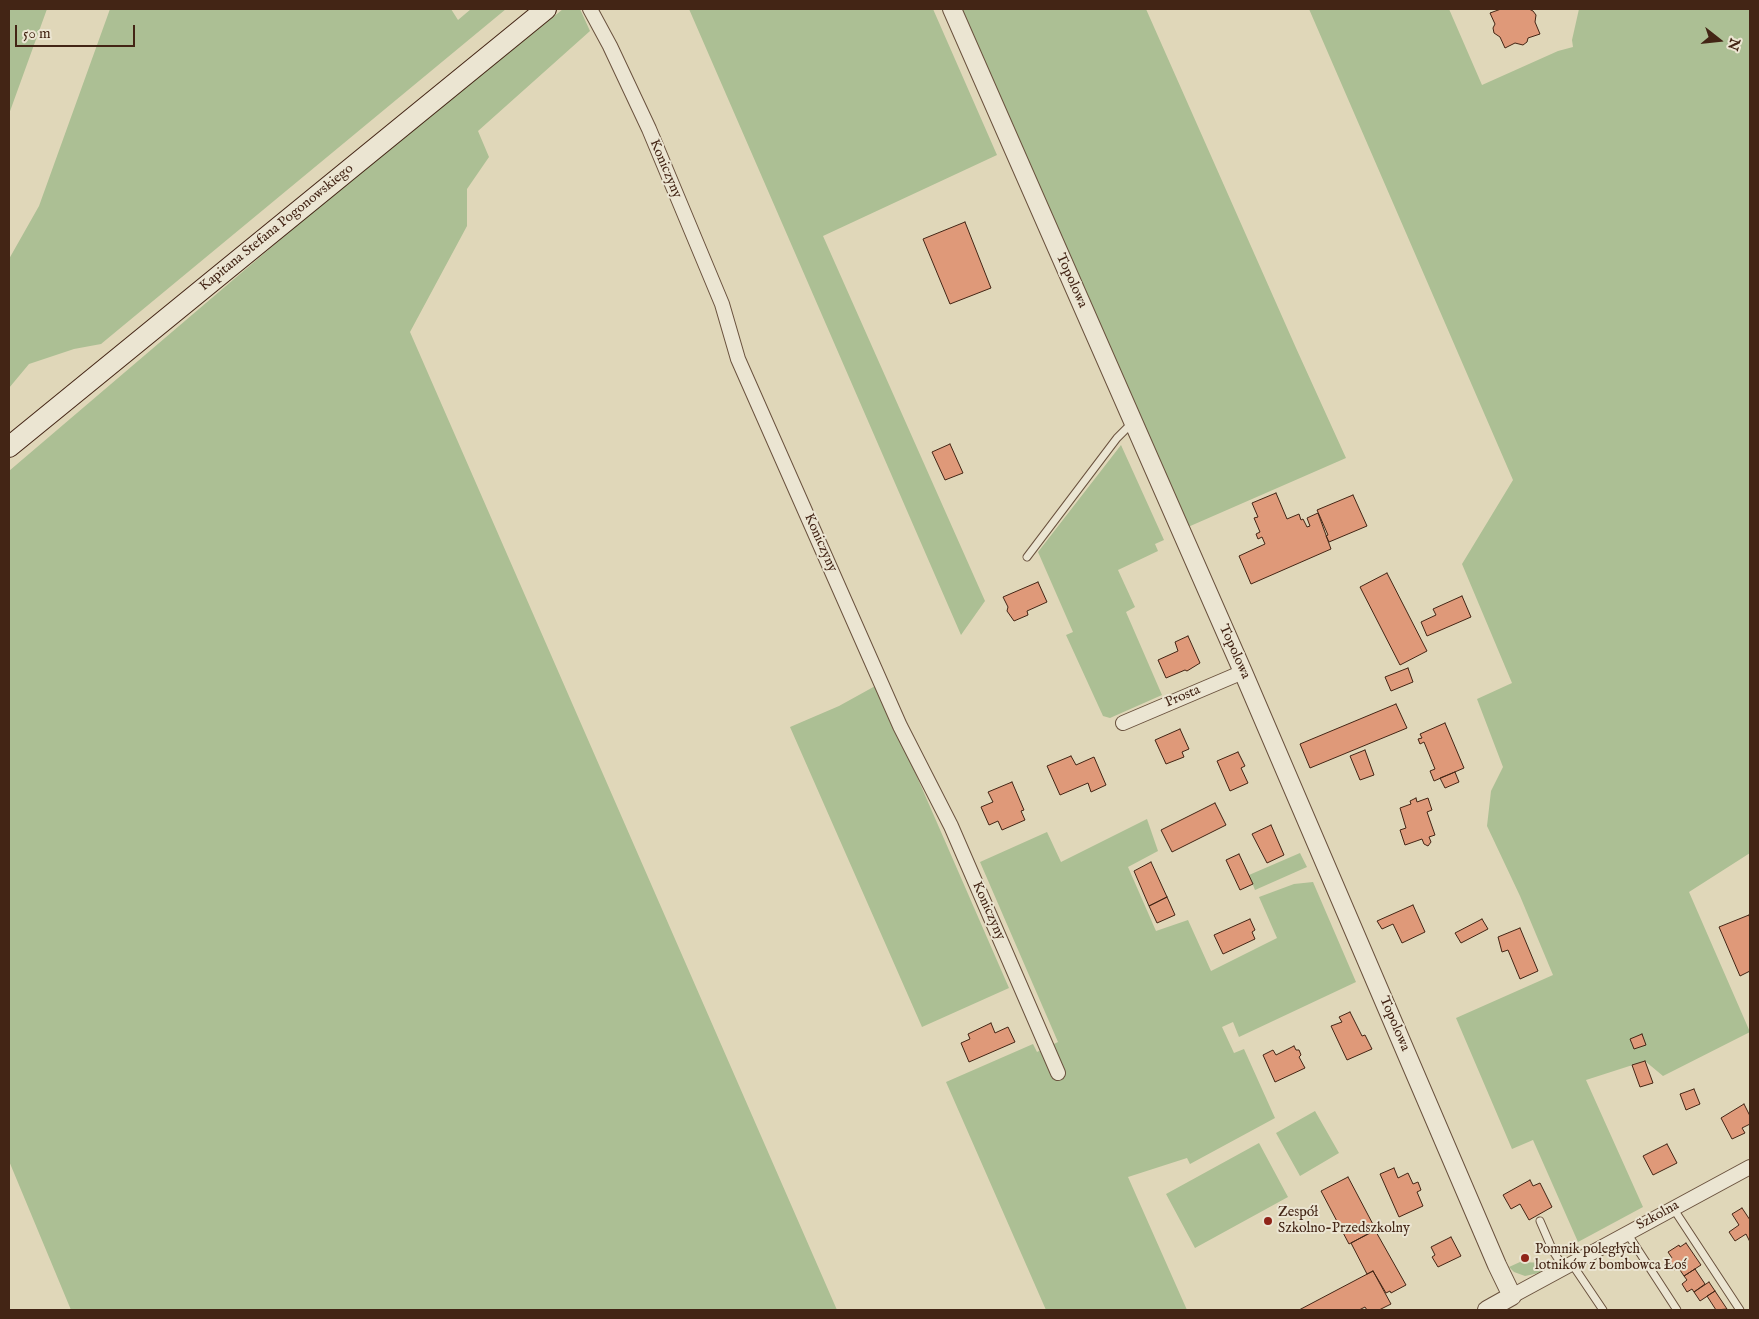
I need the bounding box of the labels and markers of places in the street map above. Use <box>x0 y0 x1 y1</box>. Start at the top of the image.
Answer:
place label: Zespół Szkolno-Przedszkolny <box>1278 1205 1410 1238</box>
marker: Zespół Szkolno-Przedszkolny <box>1262 1215 1274 1227</box>
place label: Pomnik poległych lotników z bombowca Łoś <box>1535 1242 1686 1274</box>
marker: Pomnik poległych lotników z bombowca Łoś <box>1519 1252 1531 1264</box>

